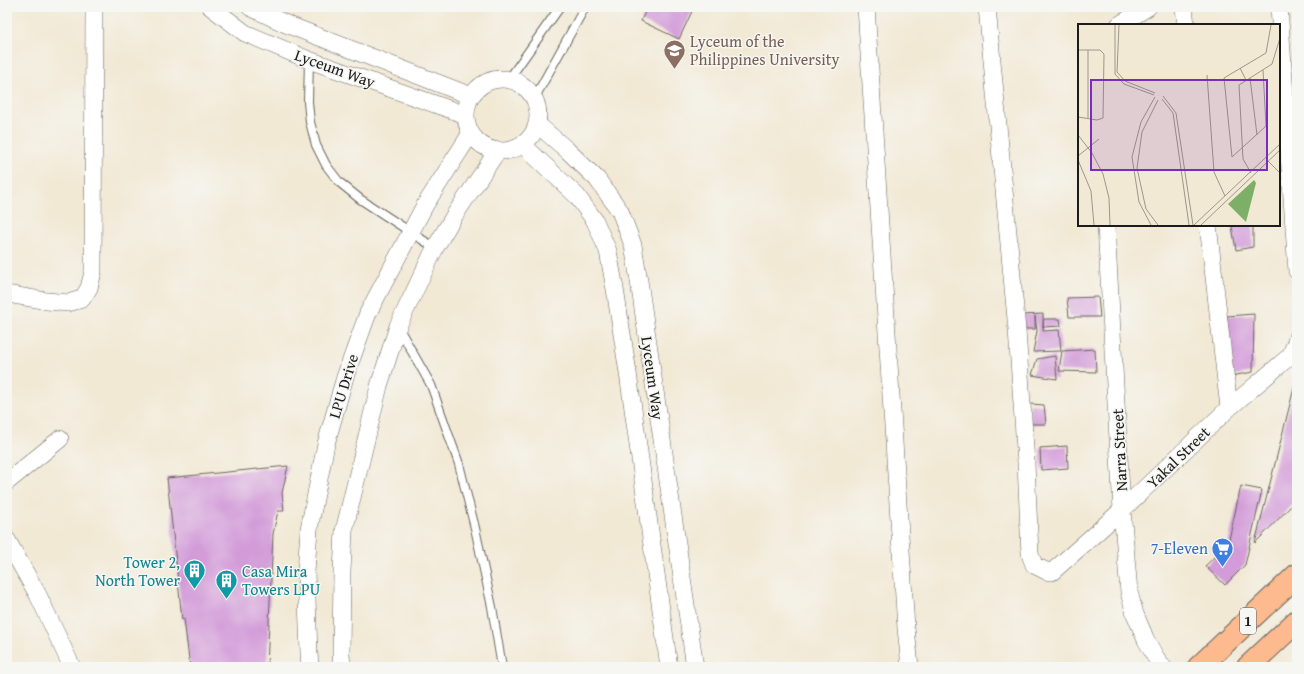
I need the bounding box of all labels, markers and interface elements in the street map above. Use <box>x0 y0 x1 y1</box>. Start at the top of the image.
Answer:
inset map <box>1078 24 1280 226</box>
place label: Lyceum of the Philippines University <box>690 29 839 71</box>
school or university icon: Lyceum of the Philippines University <box>661 37 687 70</box>
street label: Lyceum Way <box>291 42 379 94</box>
street label: Lyceum Way <box>635 335 671 421</box>
street label: LPU Drive <box>322 351 364 421</box>
street label: Narra Street <box>1105 408 1133 492</box>
street label: Yakal Street <box>1141 420 1216 494</box>
supermarket icon: 7-Eleven <box>1210 535 1236 568</box>
place label: 7-Eleven <box>1151 536 1208 560</box>
place label: Tower 2, North Tower <box>95 550 180 592</box>
building icon: Tower 2, North Tower <box>182 558 208 591</box>
place label: Casa Mira Towers LPU <box>242 559 321 601</box>
building icon: Casa Mira Towers LPU <box>213 567 239 600</box>
road number: 1 <box>1240 608 1256 634</box>

